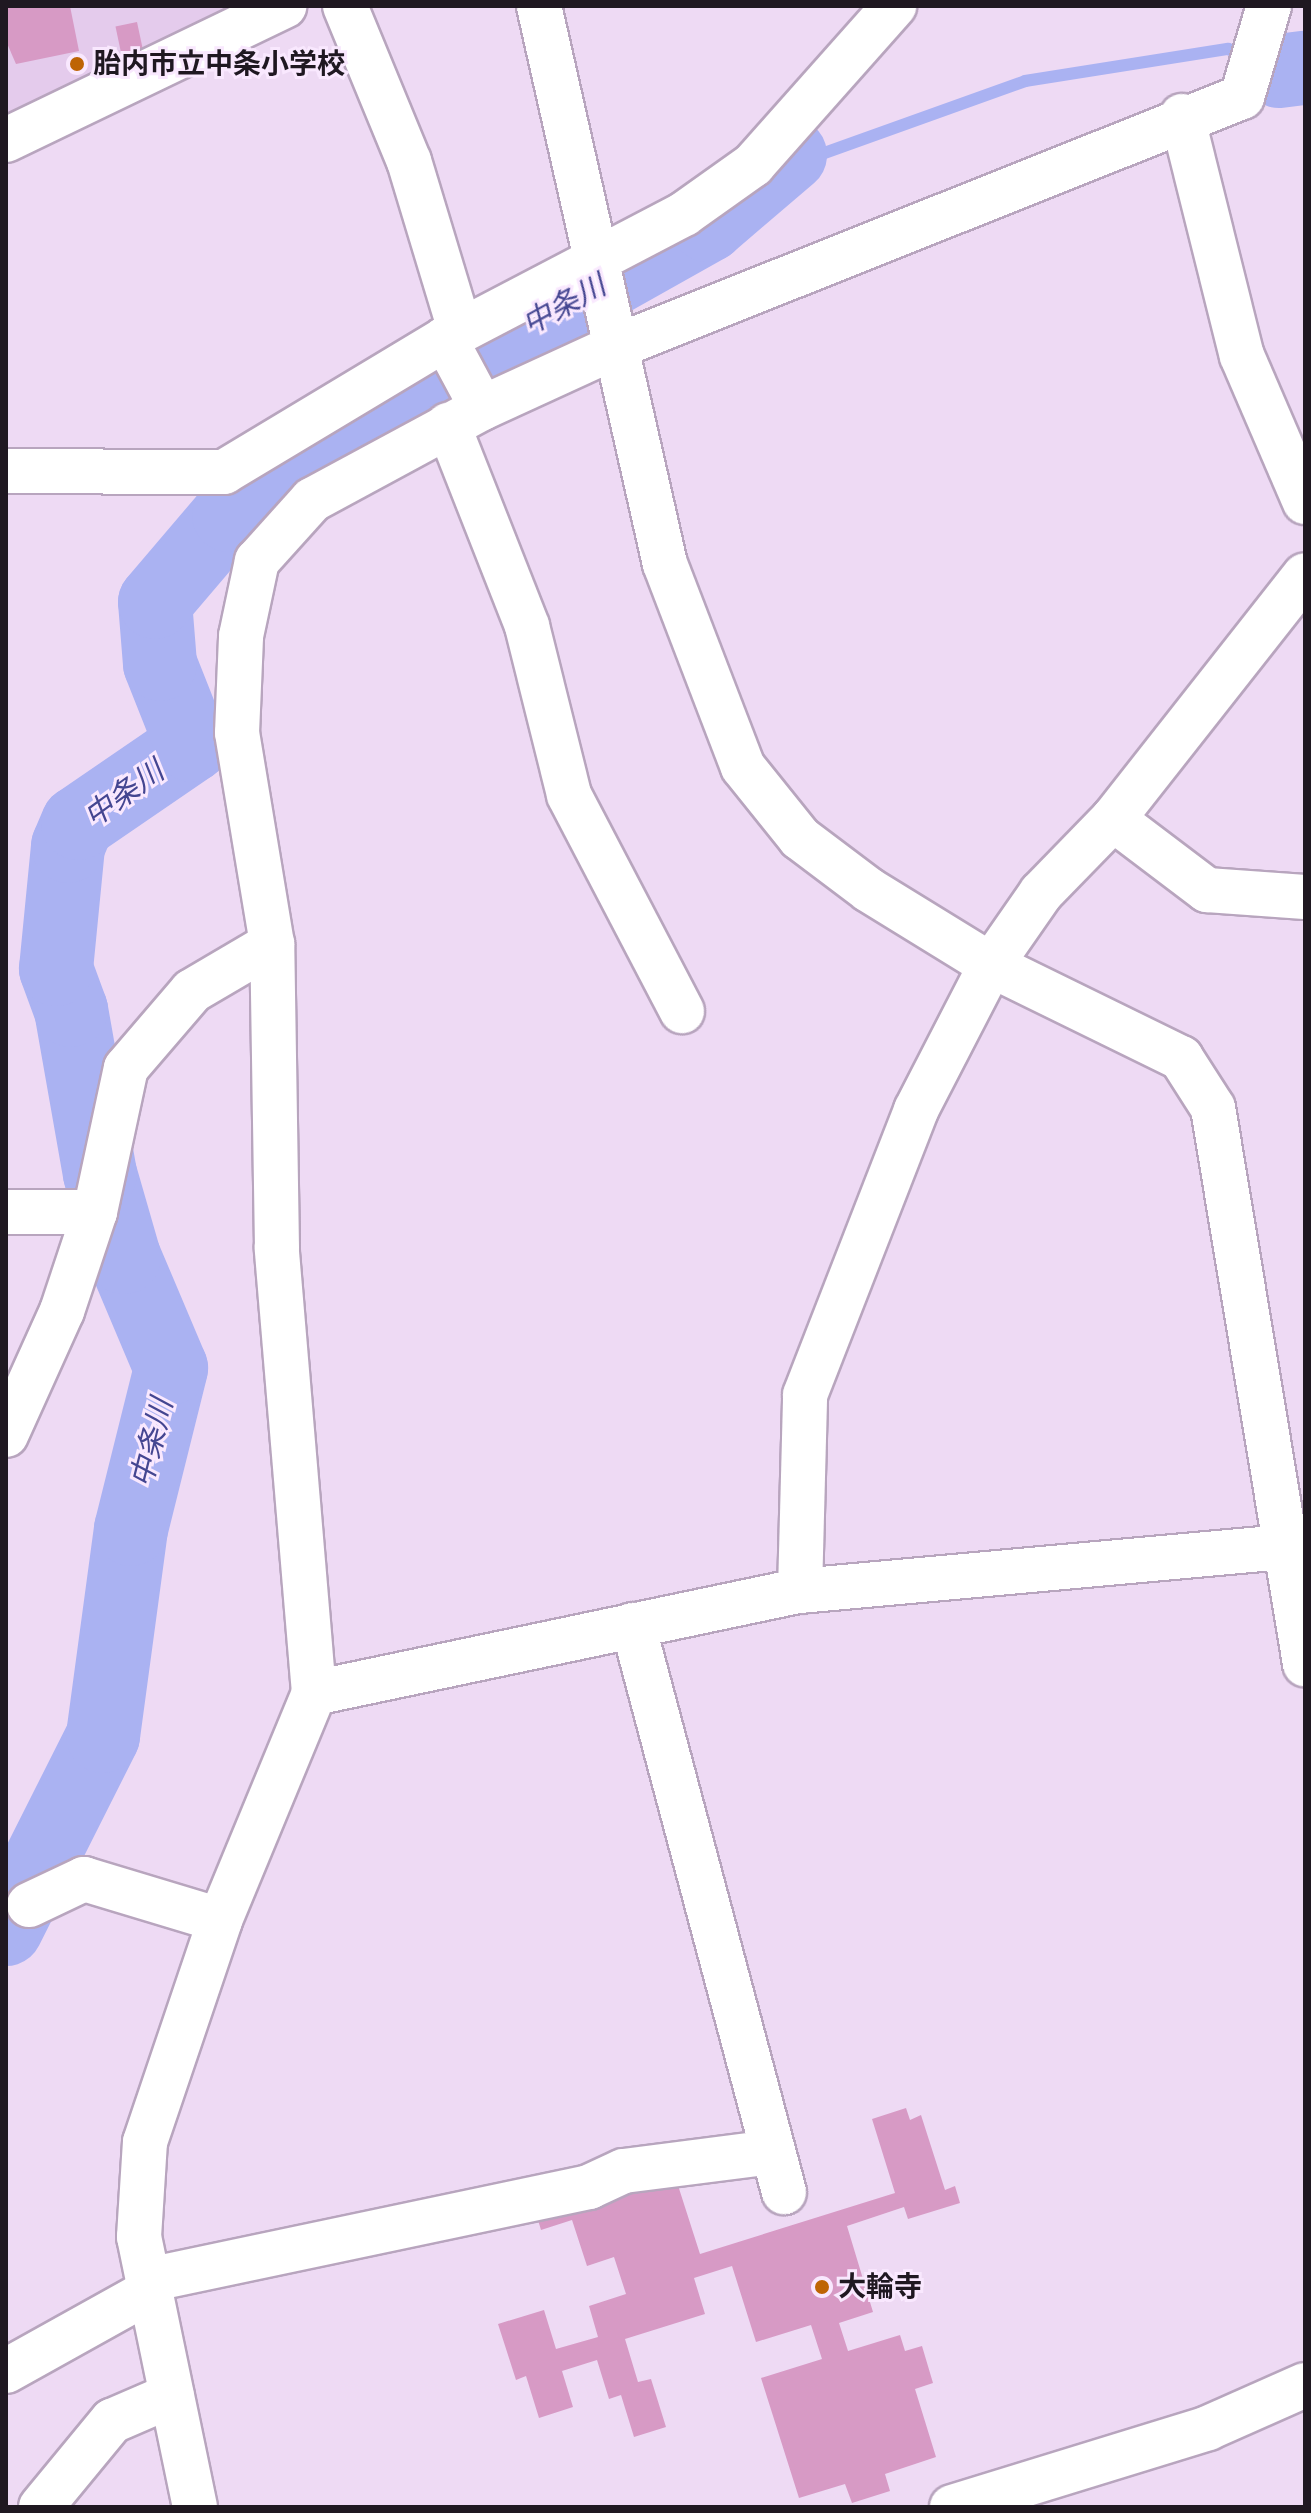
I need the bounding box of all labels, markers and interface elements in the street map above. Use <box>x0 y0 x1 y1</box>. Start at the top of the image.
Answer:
place label: 胎内市立中条小学校 <box>93 47 345 81</box>
marker: 胎内市立中条小学校 <box>68 55 86 73</box>
water label: 中条川 <box>516 267 612 343</box>
water label: 中条川 <box>77 753 171 835</box>
water label: 中条川 <box>124 1395 180 1491</box>
place label: 大輪寺 <box>838 2270 922 2304</box>
marker: 大輪寺 <box>813 2278 831 2296</box>

